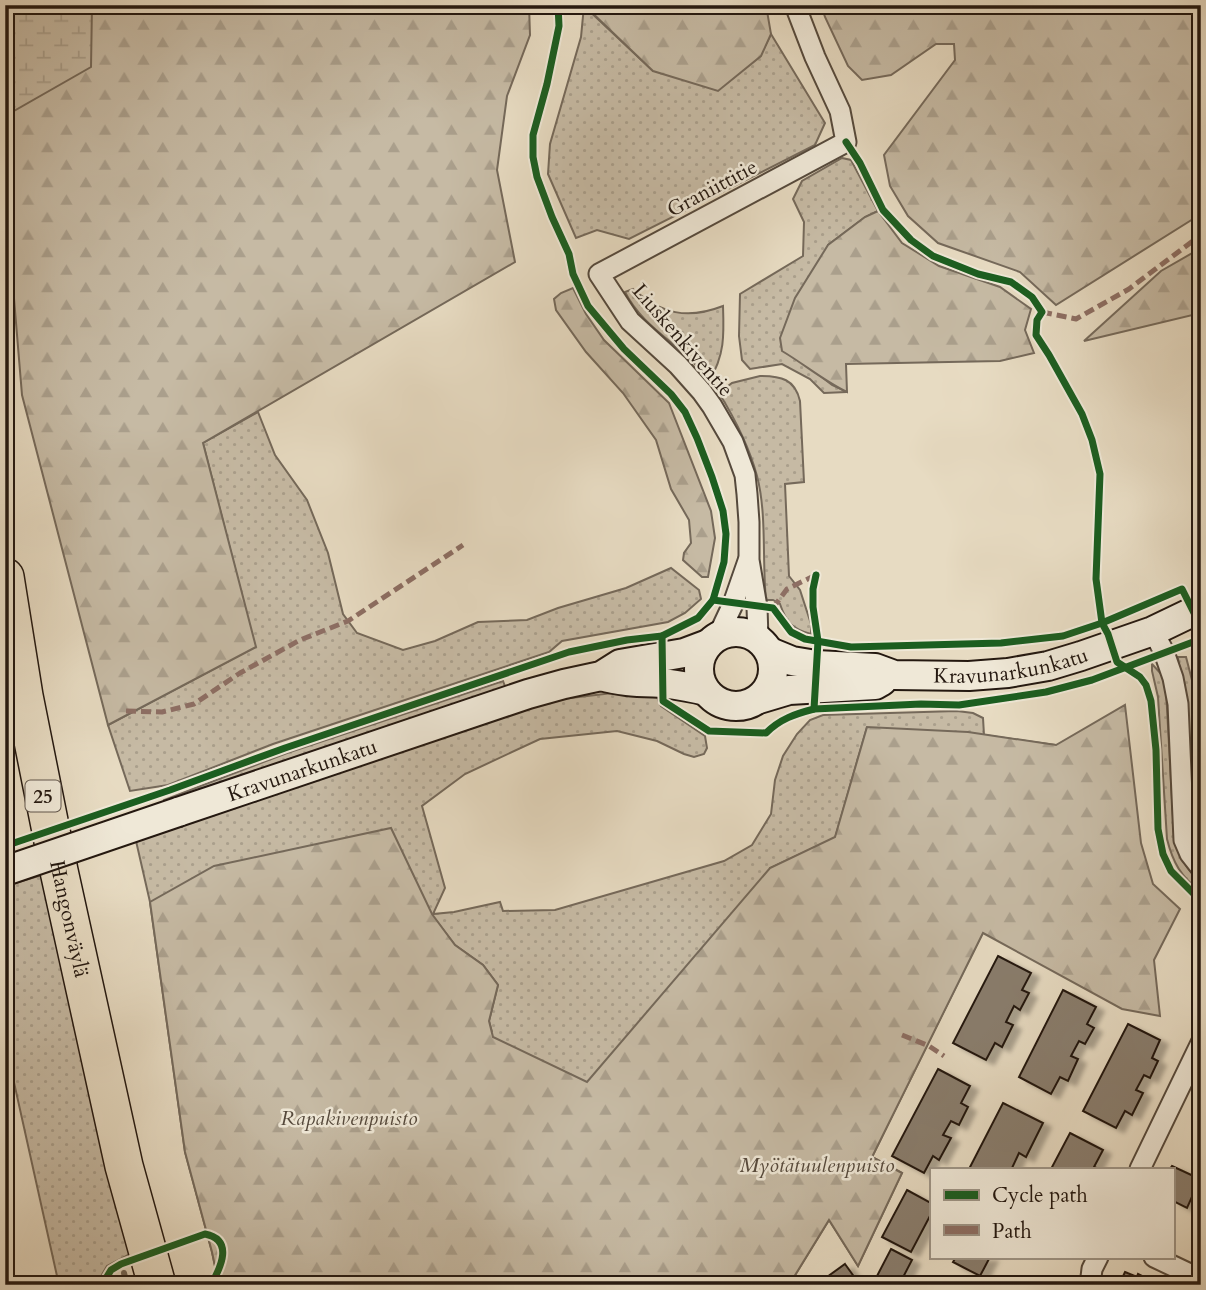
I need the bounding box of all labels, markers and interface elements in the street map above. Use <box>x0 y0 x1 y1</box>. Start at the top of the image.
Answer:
street label: Graniittitie <box>662 153 762 224</box>
street label: Liuskenkiventie <box>625 278 740 403</box>
street label: Kravunarkunkatu <box>933 641 1092 691</box>
street label: Kravunarkunkatu <box>224 732 381 809</box>
road number: 25 <box>26 780 60 811</box>
street label: Hangonväylä <box>42 858 96 980</box>
park label: Rapakivenpuisto <box>281 1104 418 1133</box>
park label: Myötätuulenpuisto <box>739 1151 895 1180</box>
legend <box>930 1168 1174 1258</box>
text: Cycle path <box>992 1181 1088 1210</box>
text: Path <box>992 1217 1032 1246</box>

